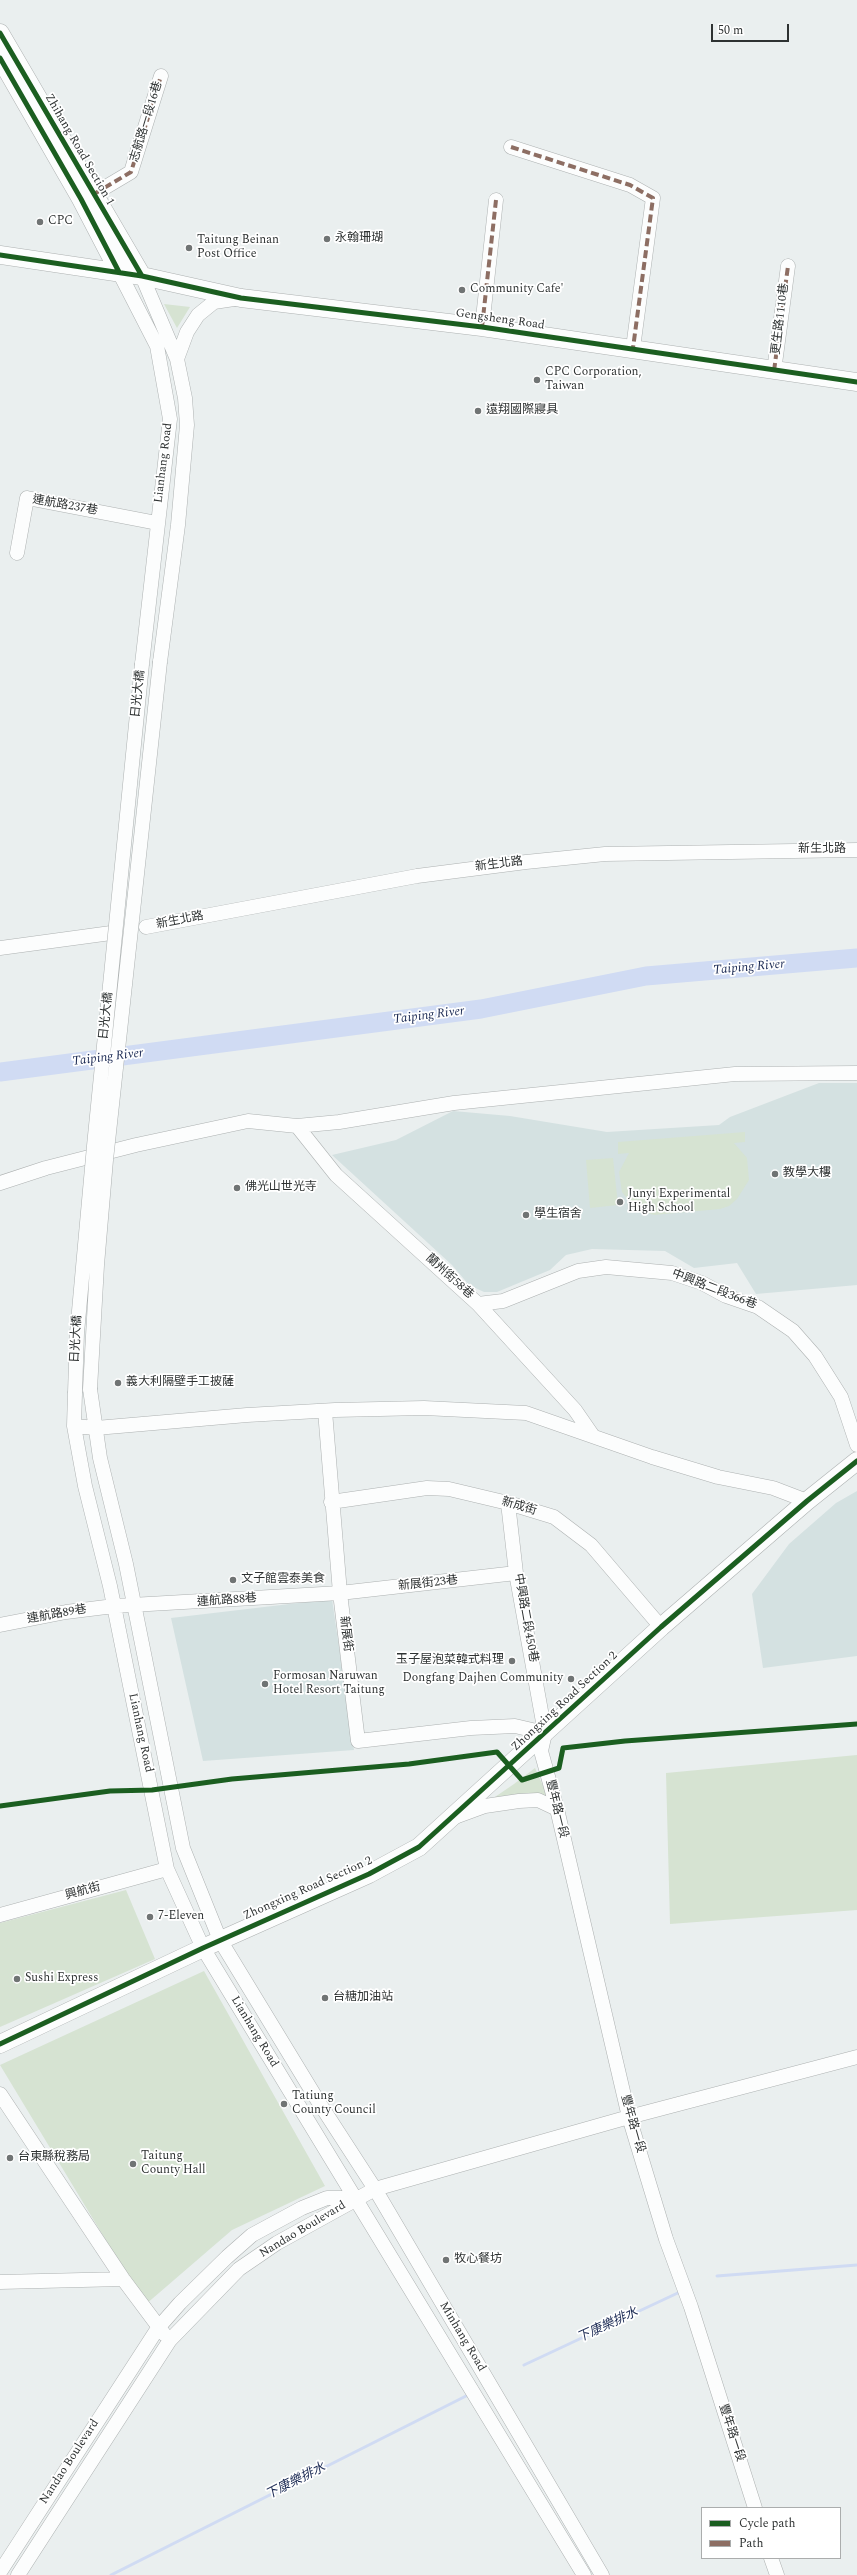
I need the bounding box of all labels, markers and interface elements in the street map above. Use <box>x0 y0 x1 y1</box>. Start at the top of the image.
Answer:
scale bar <box>713 16 791 42</box>
text: 50 m <box>718 21 743 40</box>
street label: 志航路一段16巷 <box>128 80 166 164</box>
street label: Zhihang Road Section 1 <box>41 92 117 208</box>
place label: CPC <box>48 215 73 229</box>
marker: CPC <box>35 217 45 227</box>
place label: 永翰珊瑚 <box>335 232 383 246</box>
place label: Taitung Beinan Post Office <box>197 234 279 262</box>
marker: 永翰珊瑚 <box>322 234 332 244</box>
marker: Taitung Beinan Post Office <box>184 243 194 253</box>
street label: 更生路1110巷 <box>769 282 793 356</box>
place label: Community Cafe' <box>470 283 564 297</box>
marker: Community Cafe' <box>457 285 467 295</box>
street label: Gengsheng Road <box>454 307 546 333</box>
place label: CPC Corporation, Taiwan <box>545 366 642 394</box>
marker: CPC Corporation, Taiwan <box>532 375 542 385</box>
place label: 遠翔國際寢具 <box>486 404 558 418</box>
marker: 遠翔國際寢具 <box>473 406 483 416</box>
street label: Lianhang Road <box>152 422 176 504</box>
street label: 連航路237巷 <box>31 493 99 519</box>
street label: 日光大橋 <box>129 669 149 719</box>
street label: 新生北路 <box>798 843 846 857</box>
street label: 新生北路 <box>474 855 524 875</box>
street label: 新生北路 <box>155 909 205 933</box>
water label: Taiping River <box>713 957 785 979</box>
street label: 日光大橋 <box>97 991 117 1041</box>
water label: Taiping River <box>393 1004 465 1028</box>
water label: Taiping River <box>72 1046 144 1070</box>
place label: 教學大樓 <box>783 1167 831 1181</box>
marker: 教學大樓 <box>770 1169 780 1179</box>
place label: 佛光山世光寺 <box>245 1181 317 1195</box>
marker: 佛光山世光寺 <box>232 1183 242 1193</box>
place label: Junyi Experimental High School <box>628 1188 730 1216</box>
marker: Junyi Experimental High School <box>615 1197 625 1207</box>
place label: 學生宿舍 <box>534 1208 582 1222</box>
marker: 學生宿舍 <box>521 1210 531 1220</box>
street label: 蘭州街58巷 <box>422 1252 476 1302</box>
street label: 中興路二段366巷 <box>669 1267 759 1313</box>
street label: 日光大橋 <box>69 1315 85 1363</box>
place label: 義大利隔壁手工披薩 <box>126 1376 234 1390</box>
marker: 義大利隔壁手工披薩 <box>113 1378 123 1388</box>
street label: 新成街 <box>500 1495 538 1519</box>
street label: 中興路二段450巷 <box>510 1572 540 1664</box>
place label: 文子館雲泰美食 <box>241 1573 325 1587</box>
street label: 新展街23巷 <box>397 1574 459 1594</box>
marker: 文子館雲泰美食 <box>228 1575 238 1585</box>
street label: 連航路88巷 <box>197 1592 257 1610</box>
street label: 連航路89巷 <box>26 1603 88 1627</box>
street label: 新展街 <box>336 1615 354 1653</box>
street label: Zhongxing Road Section 2 <box>509 1649 621 1755</box>
place label: 玉子屋泡菜韓式料理 <box>396 1654 504 1668</box>
marker: 玉子屋泡菜韓式料理 <box>507 1656 517 1666</box>
place label: Formosan Naruwan Hotel Resort Taitung <box>273 1670 385 1698</box>
place label: Dongfang Dajhen Community <box>402 1672 563 1686</box>
marker: Dongfang Dajhen Community <box>566 1674 576 1684</box>
marker: Formosan Naruwan Hotel Resort Taitung <box>260 1679 270 1689</box>
street label: Lianhang Road <box>125 1692 155 1774</box>
street label: 豐年路一段 <box>542 1778 570 1840</box>
street label: Zhongxing Road Section 2 <box>241 1854 375 1924</box>
street label: 興航街 <box>64 1880 102 1904</box>
place label: 7-Eleven <box>158 1910 204 1924</box>
marker: 7-Eleven <box>145 1912 155 1922</box>
place label: Sushi Express <box>25 1972 98 1986</box>
marker: Sushi Express <box>12 1974 22 1984</box>
place label: 台糖加油站 <box>333 1991 393 2005</box>
marker: 台糖加油站 <box>320 1993 330 2003</box>
street label: Lianhang Road <box>227 1994 281 2070</box>
place label: Tatiung County Council <box>292 2090 376 2118</box>
street label: 豐年路一段 <box>617 2093 647 2155</box>
marker: Tatiung County Council <box>279 2099 289 2109</box>
place label: Taitung County Hall <box>141 2150 205 2178</box>
place label: 台東縣稅務局 <box>18 2151 90 2165</box>
marker: 台東縣稅務局 <box>5 2153 15 2163</box>
marker: Taitung County Hall <box>128 2159 138 2169</box>
street label: Nandao Boulevard <box>257 2199 349 2261</box>
place label: 牧心餐坊 <box>454 2253 502 2267</box>
marker: 牧心餐坊 <box>441 2255 451 2265</box>
street label: Minhang Road <box>436 2300 488 2374</box>
water label: 下康樂排水 <box>575 2305 641 2347</box>
street label: 豐年路一段 <box>715 2402 747 2464</box>
street label: Nandao Boulevard <box>37 2417 103 2507</box>
water label: 下康樂排水 <box>264 2460 328 2504</box>
legend <box>701 2507 841 2559</box>
text: Cycle path <box>739 2514 796 2533</box>
text: Path <box>739 2534 764 2553</box>

